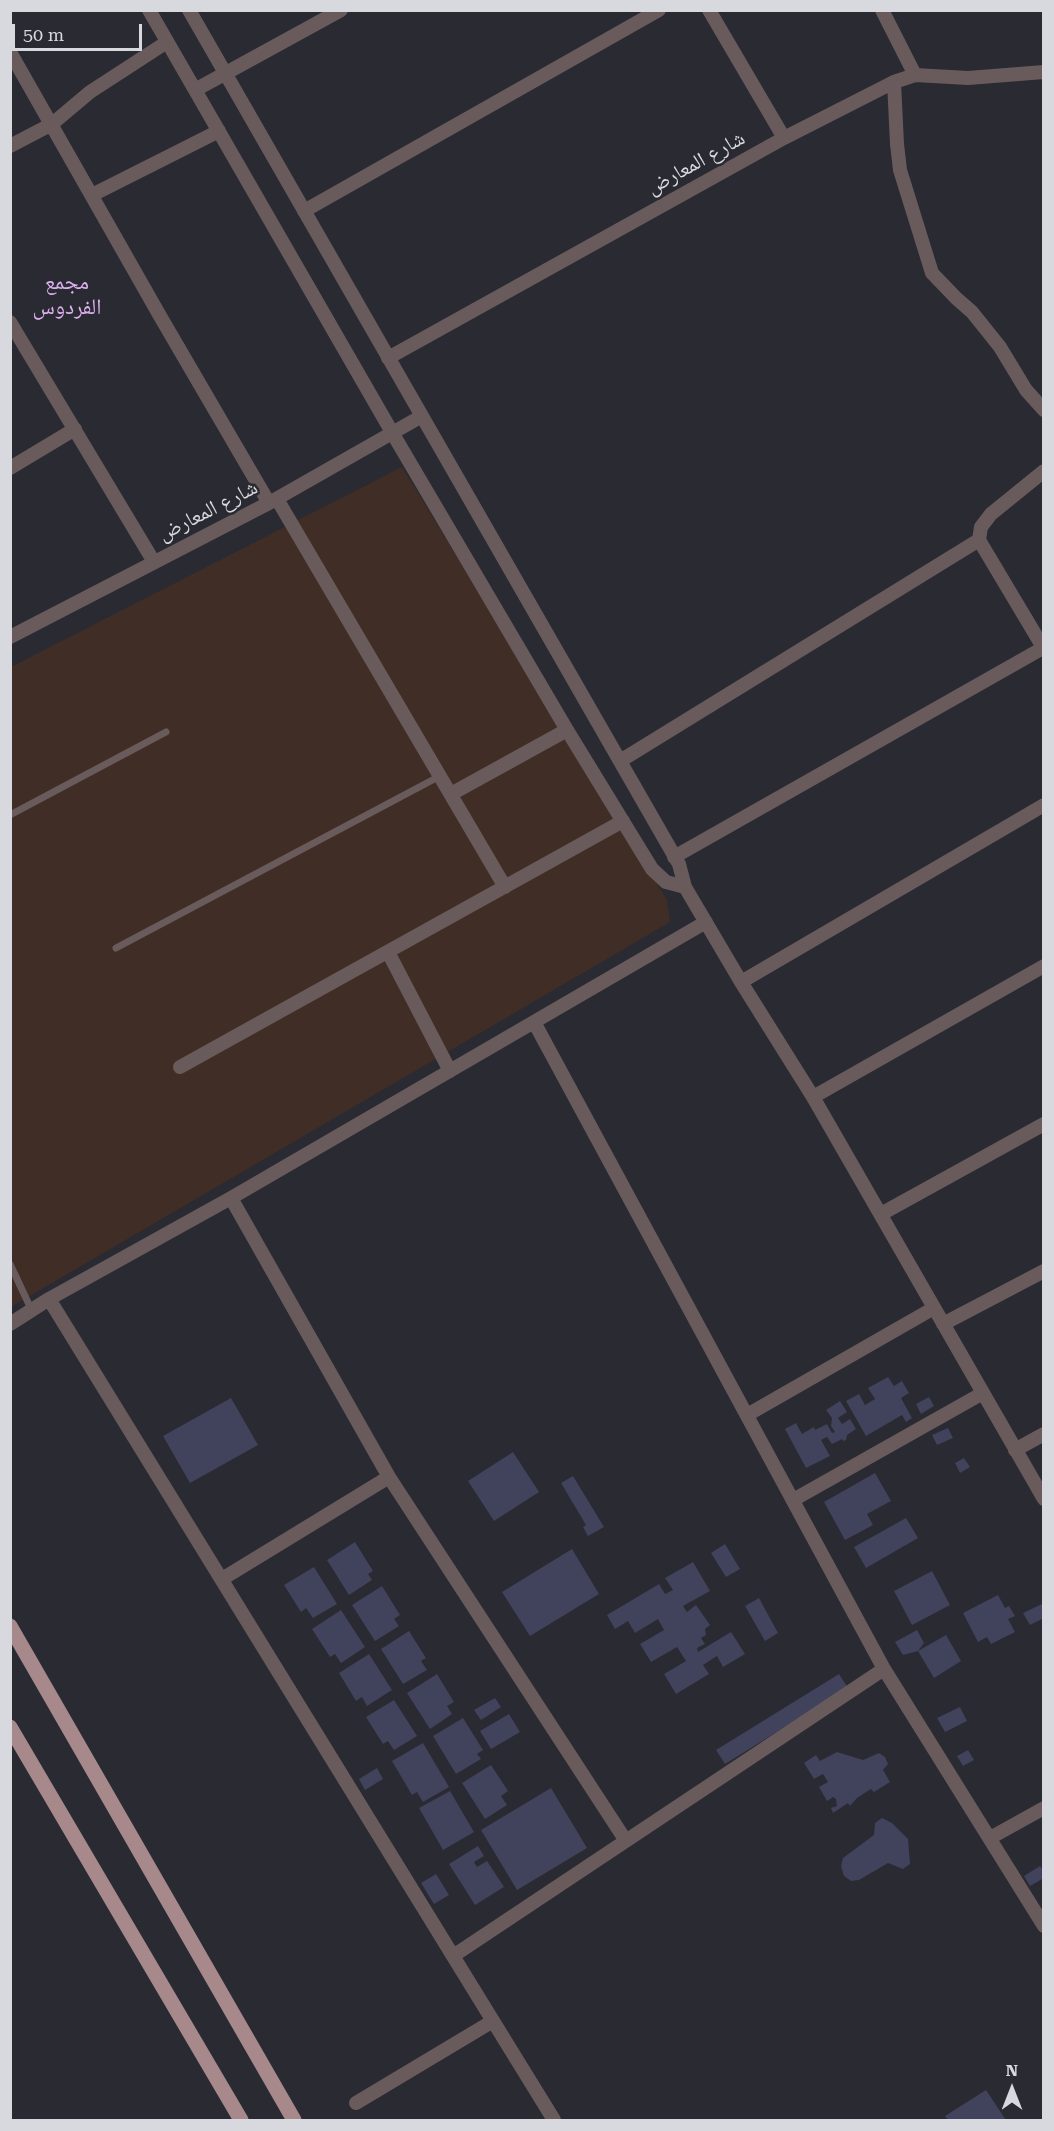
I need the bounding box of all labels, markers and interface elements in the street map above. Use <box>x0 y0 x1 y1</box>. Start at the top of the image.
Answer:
scale bar <box>15 12 146 50</box>
text: 50 m <box>23 24 64 45</box>
street label: شارع المعارض <box>642 126 750 200</box>
district label: مجمع الفردوس <box>33 270 101 322</box>
street label: شارع المعارض <box>154 475 262 547</box>
north arrow <box>982 2059 1042 2119</box>
text: N <box>1006 2061 1018 2080</box>

